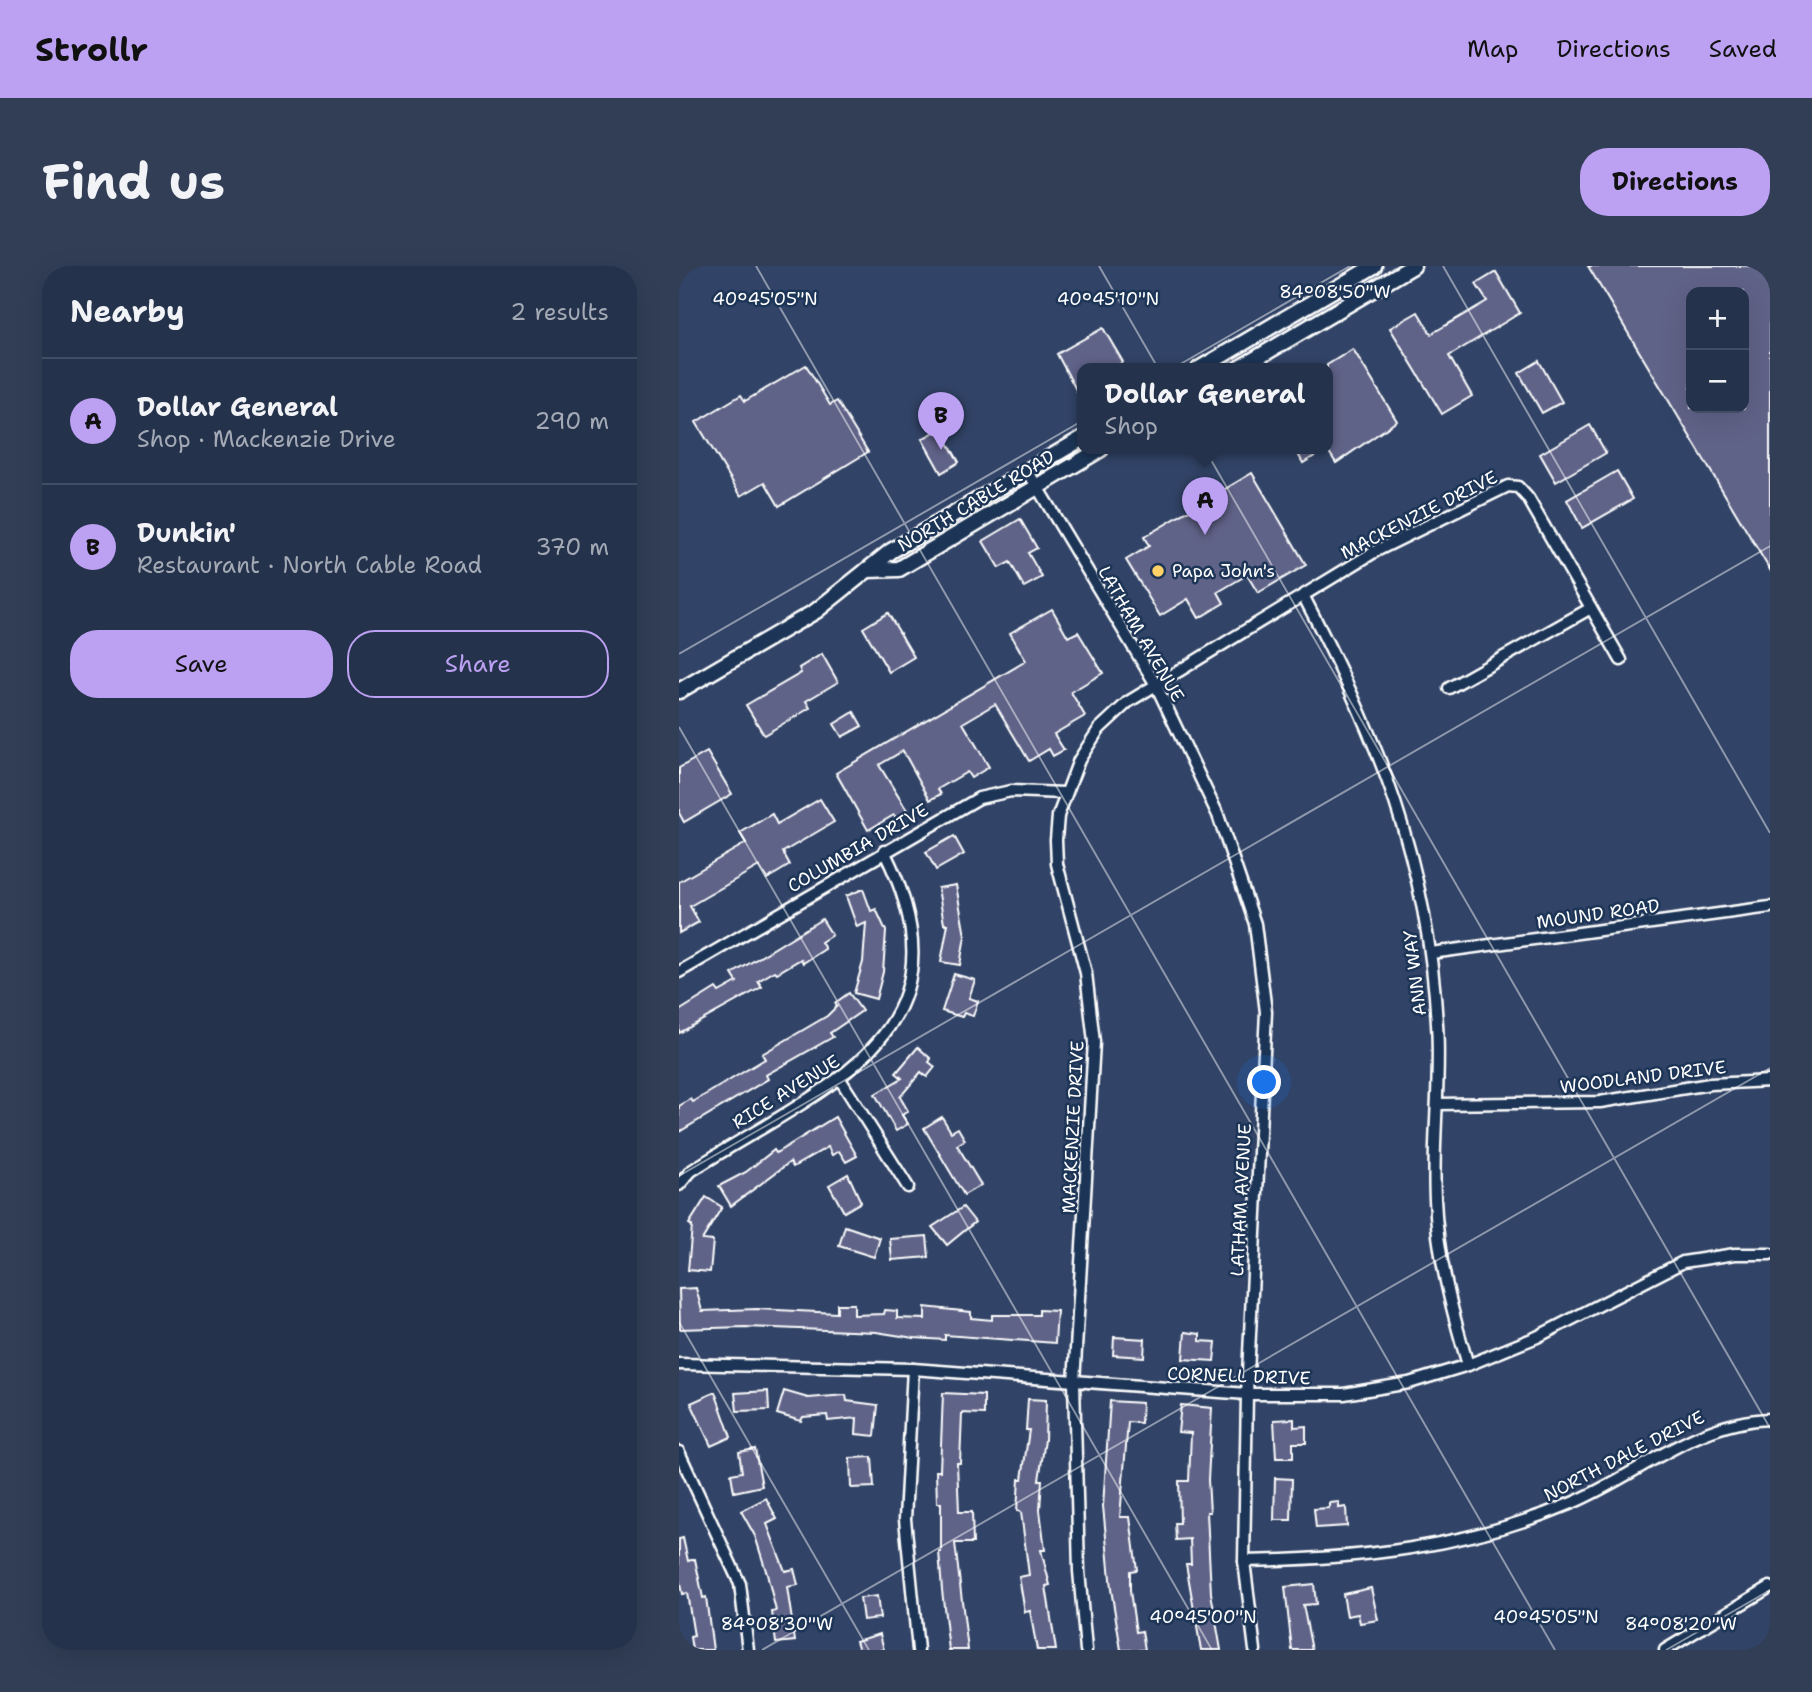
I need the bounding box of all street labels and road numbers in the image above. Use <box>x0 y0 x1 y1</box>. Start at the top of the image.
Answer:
street label: NORTH CABLE ROAD <box>893 444 1059 557</box>
street label: MACKENZIE DRIVE <box>1336 465 1502 565</box>
street label: LATHAM AVENUE <box>1092 562 1190 706</box>
street label: COLUMBIA DRIVE <box>783 798 933 898</box>
street label: MOUND ROAD <box>1535 893 1661 935</box>
street label: ANN WAY <box>1398 929 1432 1017</box>
street label: MACKENZIE DRIVE <box>1056 1040 1090 1214</box>
street label: RICE AVENUE <box>728 1049 844 1135</box>
street label: WOODLAND DRIVE <box>1559 1055 1727 1099</box>
street label: LATHAM AVENUE <box>1225 1123 1257 1277</box>
street label: CORNELL DRIVE <box>1167 1361 1311 1391</box>
street label: NORTH DALE DRIVE <box>1539 1405 1709 1507</box>

